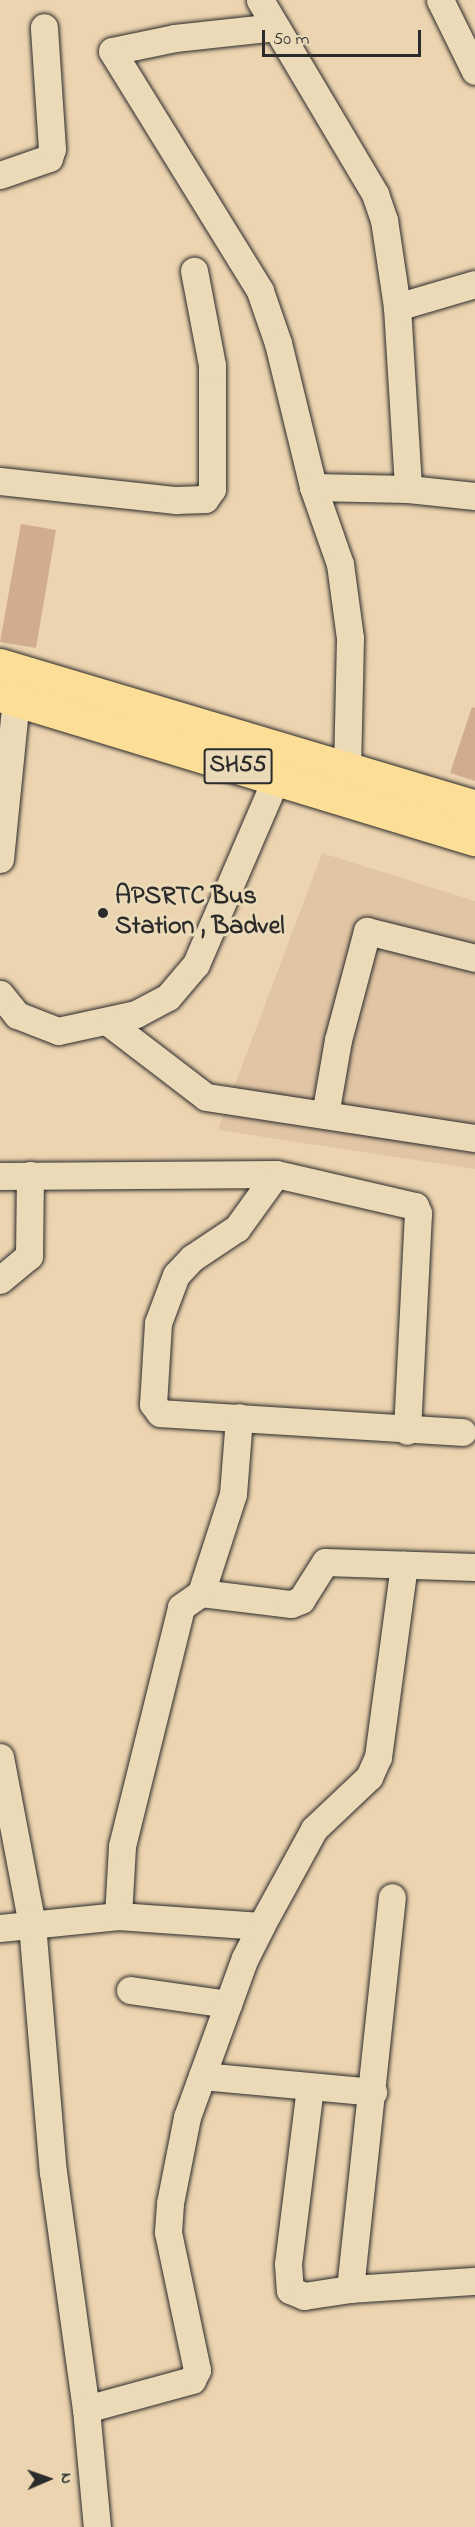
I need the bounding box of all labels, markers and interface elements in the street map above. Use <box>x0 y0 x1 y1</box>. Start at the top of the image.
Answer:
scale bar <box>265 18 424 56</box>
text: 50 m <box>273 27 310 53</box>
road number: SH55 <box>204 745 272 787</box>
place label: APSRTC Bus Station , Badvel <box>115 882 285 944</box>
marker: APSRTC Bus Station , Badvel <box>96 906 110 920</box>
north arrow <box>18 2449 78 2509</box>
text: N <box>54 2473 78 2484</box>

